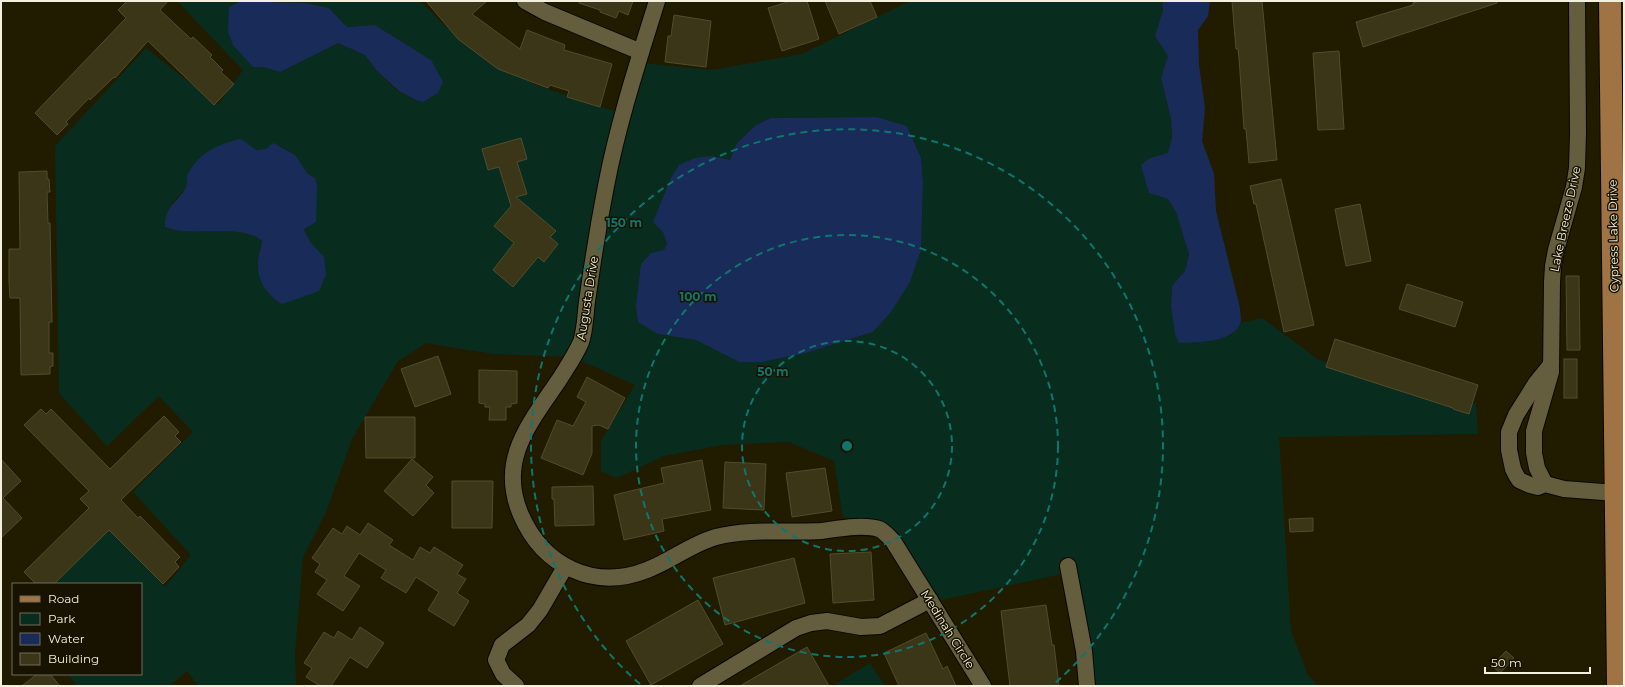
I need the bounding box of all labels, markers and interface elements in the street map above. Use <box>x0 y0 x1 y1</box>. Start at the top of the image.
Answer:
street label: Lake Breeze Drive <box>1546 165 1584 273</box>
street label: Cypress Lake Drive <box>1605 179 1621 293</box>
text: 150 m <box>606 215 642 230</box>
street label: Augusta Drive <box>573 255 601 341</box>
text: 100 m <box>680 289 716 304</box>
text: 50 m <box>757 364 789 379</box>
centre of rings <box>840 439 854 453</box>
legend <box>12 583 142 675</box>
street label: Medinah Circle <box>918 587 978 671</box>
text: Road <box>48 591 79 606</box>
text: Park <box>48 611 76 626</box>
text: Water <box>48 631 85 646</box>
scale bar <box>1485 649 1590 675</box>
text: Building <box>48 651 99 666</box>
text: 50 m <box>1491 655 1522 670</box>

